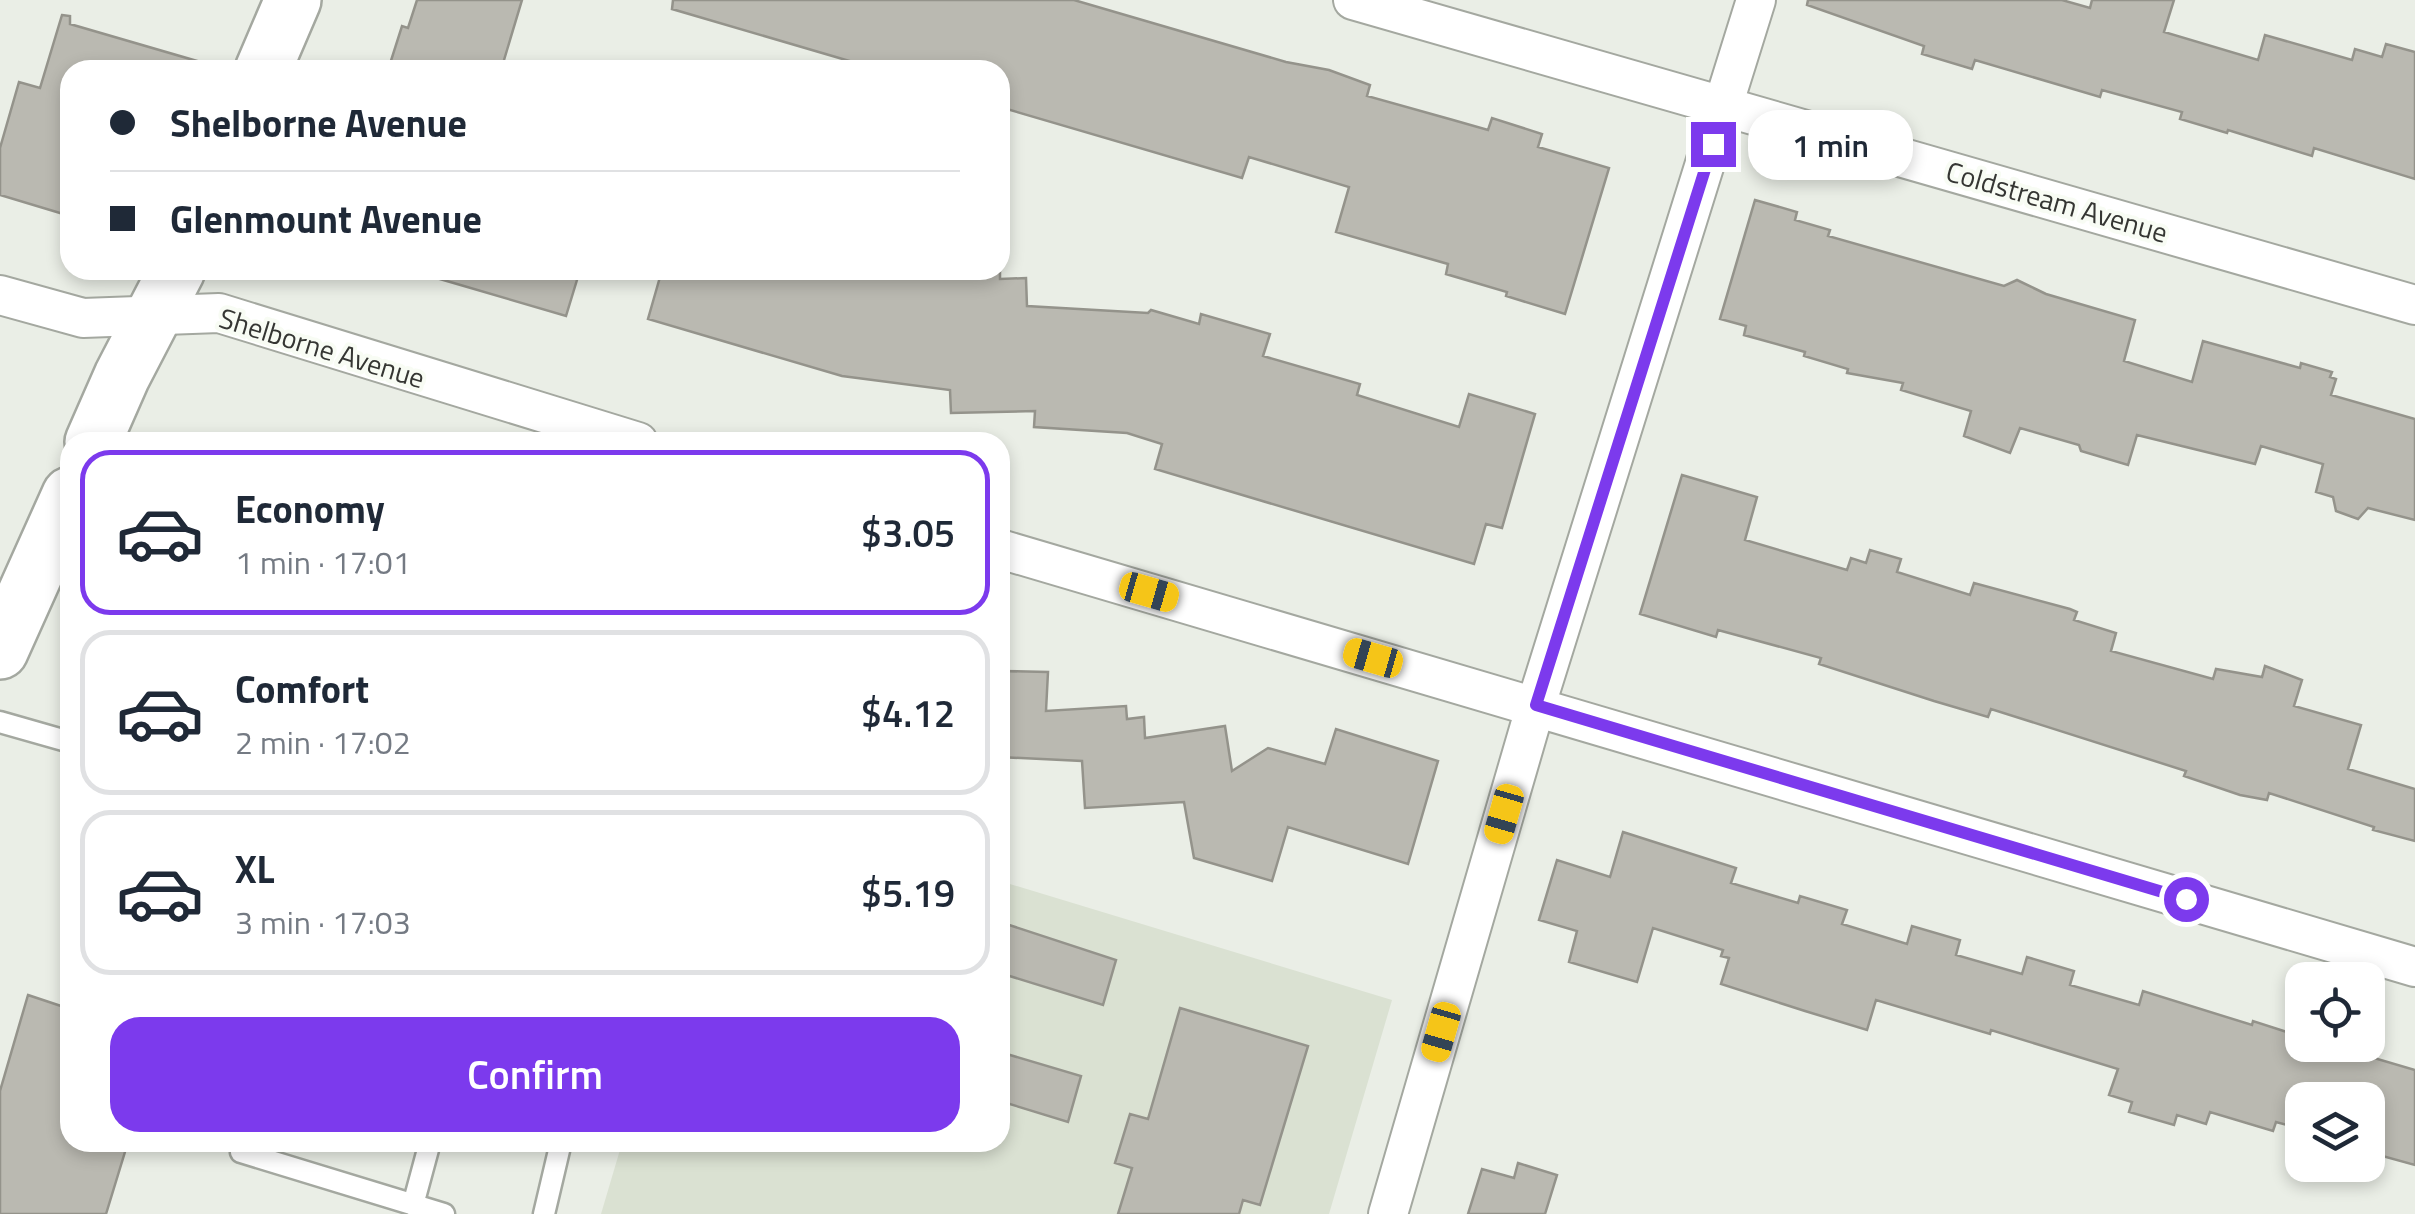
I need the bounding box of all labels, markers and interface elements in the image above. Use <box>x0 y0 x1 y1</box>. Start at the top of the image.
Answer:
text: Shelborne Avenue <box>170 94 467 152</box>
callout: 1 min <box>1748 109 1913 179</box>
text: 1 min <box>1792 121 1869 169</box>
route end <box>1691 122 1736 167</box>
street label: Coldstream Avenue <box>1941 149 2173 254</box>
text: Glenmount Avenue <box>170 190 482 248</box>
street label: Shelborne Avenue <box>214 296 430 399</box>
text: Economy <box>235 480 385 538</box>
icon: car <box>115 488 205 578</box>
text: $3.05 <box>861 504 955 562</box>
text: 1 min · 17:01 <box>235 538 411 586</box>
car <box>1116 569 1182 615</box>
car <box>1340 635 1406 681</box>
text: Comfort <box>235 660 369 718</box>
icon: car <box>115 668 205 758</box>
text: $4.12 <box>861 684 955 742</box>
text: 2 min · 17:02 <box>235 718 411 766</box>
car <box>1481 781 1527 847</box>
text: XL <box>235 840 275 898</box>
icon: car <box>115 848 205 938</box>
text: $5.19 <box>861 864 955 922</box>
route start <box>2164 877 2209 922</box>
text: 3 min · 17:03 <box>235 898 411 946</box>
map controls <box>2285 962 2385 1182</box>
button: locate <box>2285 962 2385 1062</box>
car <box>1418 999 1464 1065</box>
button: Confirm <box>110 1017 960 1132</box>
button: layers <box>2285 1082 2385 1182</box>

